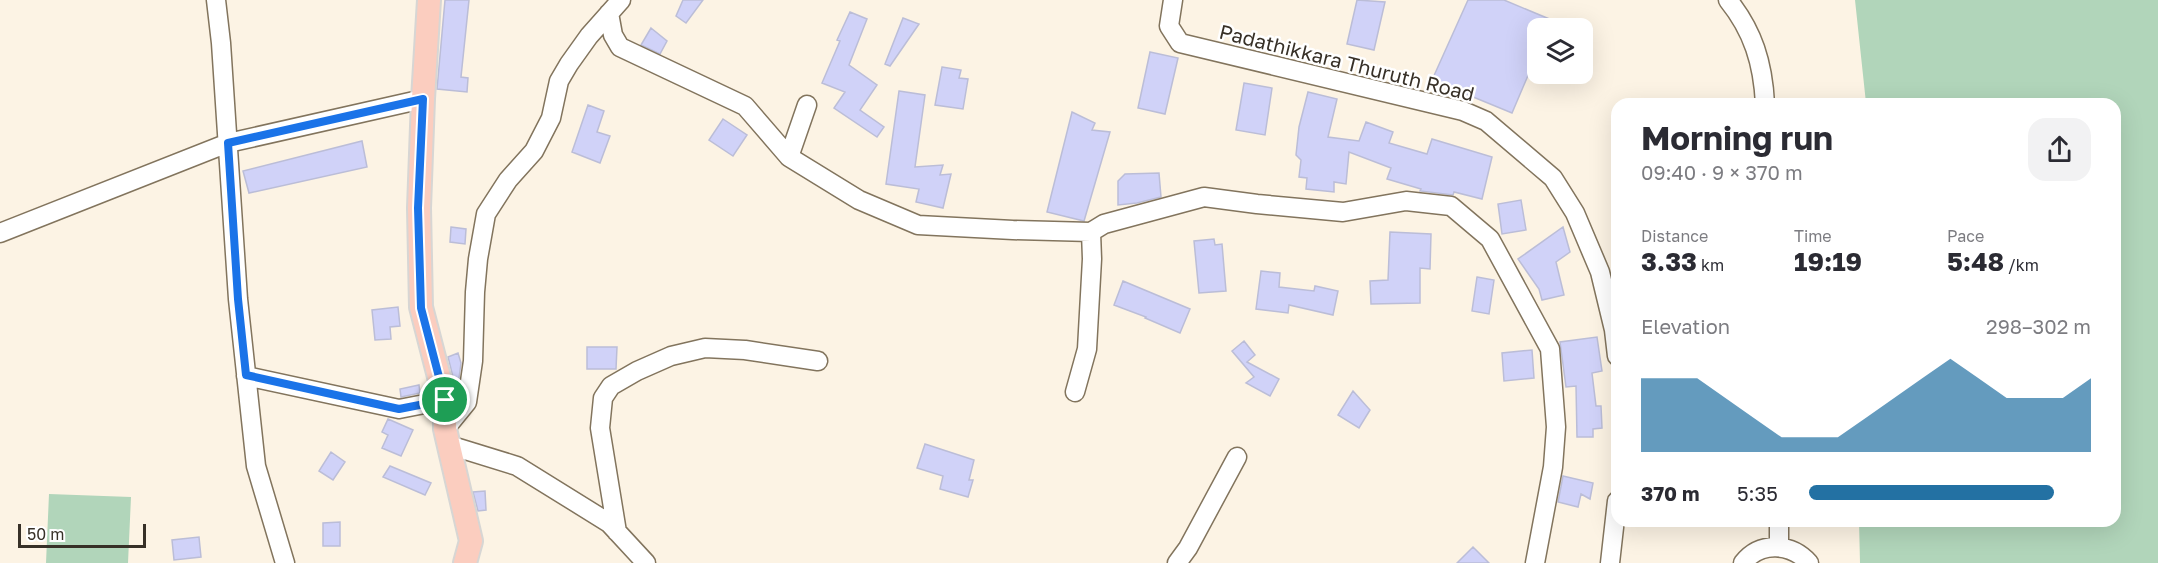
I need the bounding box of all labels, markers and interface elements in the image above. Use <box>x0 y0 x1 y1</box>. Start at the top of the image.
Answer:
map controls <box>1527 18 1593 84</box>
button: layers <box>1527 18 1593 84</box>
street label: Padathikkara Thuruth Road <box>1217 19 1477 105</box>
text: Morning run <box>1641 118 1833 157</box>
button: share <box>2028 118 2091 181</box>
text: 09:40 · 9 × 370 m <box>1641 160 1803 184</box>
text: Distance <box>1641 226 1708 246</box>
text: Time <box>1794 226 1832 246</box>
text: Pace <box>1947 226 1984 246</box>
text: 3.33 <box>1641 246 1697 277</box>
text: 19:19 <box>1794 246 1862 277</box>
text: 5:48 <box>1947 246 2004 277</box>
text: km <box>1697 255 1724 275</box>
text: /km <box>2004 255 2039 275</box>
text: Elevation <box>1641 314 1730 338</box>
text: 298–302 m <box>1986 314 2091 338</box>
pin <box>419 374 470 425</box>
icon: arrive <box>428 383 461 416</box>
text: 370 m <box>1641 481 1700 505</box>
text: 5:35 <box>1737 481 1778 505</box>
scale bar <box>18 521 146 548</box>
text: 50 m <box>27 524 64 544</box>

